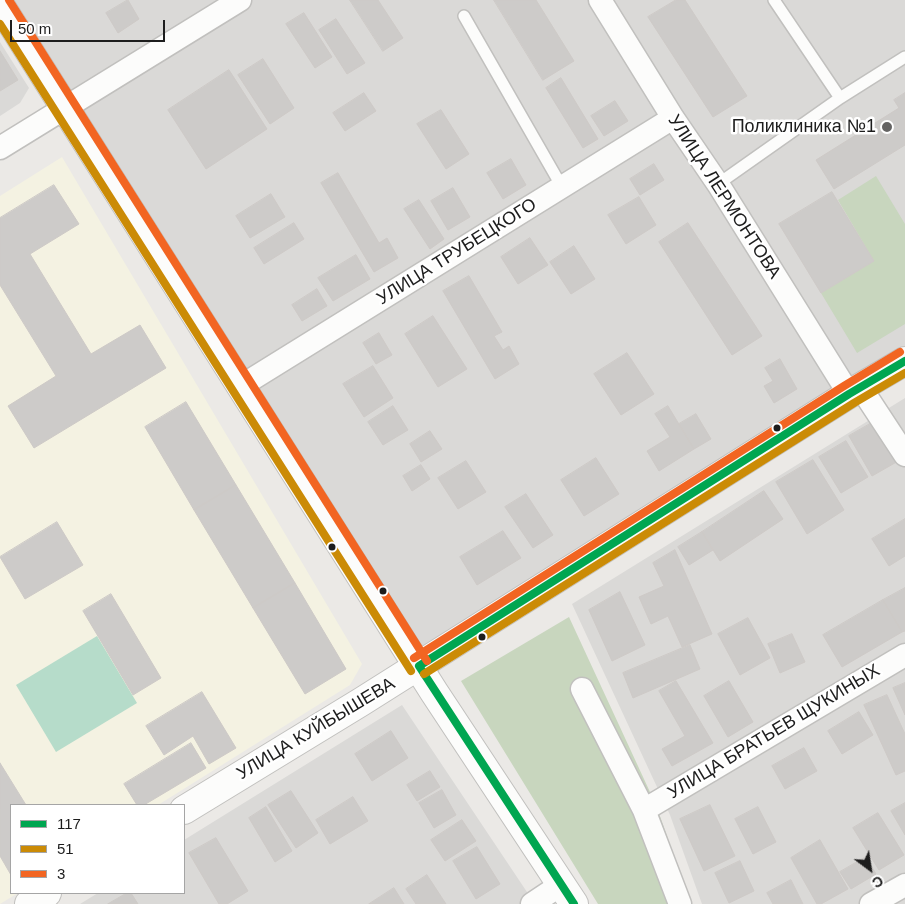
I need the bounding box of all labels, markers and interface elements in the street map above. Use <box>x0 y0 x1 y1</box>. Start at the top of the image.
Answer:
scale bar <box>12 10 168 42</box>
text: 50 m <box>18 20 51 37</box>
street label: УЛИЦА ЛЕРМОНТОВА <box>663 111 785 283</box>
place label: Поликлиника №1 <box>732 116 876 138</box>
marker: Поликлиника №1 <box>880 120 894 134</box>
street label: УЛИЦА ТРУБЕЦКОГО <box>373 194 541 310</box>
unlabelled marker <box>772 423 782 433</box>
unlabelled marker <box>327 542 337 552</box>
unlabelled marker <box>378 586 388 596</box>
unlabelled marker <box>477 632 487 642</box>
street label: УЛИЦА БРАТЬЕВ ЩУКИНЫХ <box>664 660 884 804</box>
street label: УЛИЦА КУЙБЫШЕВА <box>233 673 399 785</box>
legend <box>10 804 185 894</box>
text: 117 <box>57 815 81 832</box>
text: 51 <box>57 840 74 857</box>
north arrow <box>845 844 895 894</box>
text: 3 <box>57 865 65 882</box>
text: С <box>869 872 886 891</box>

